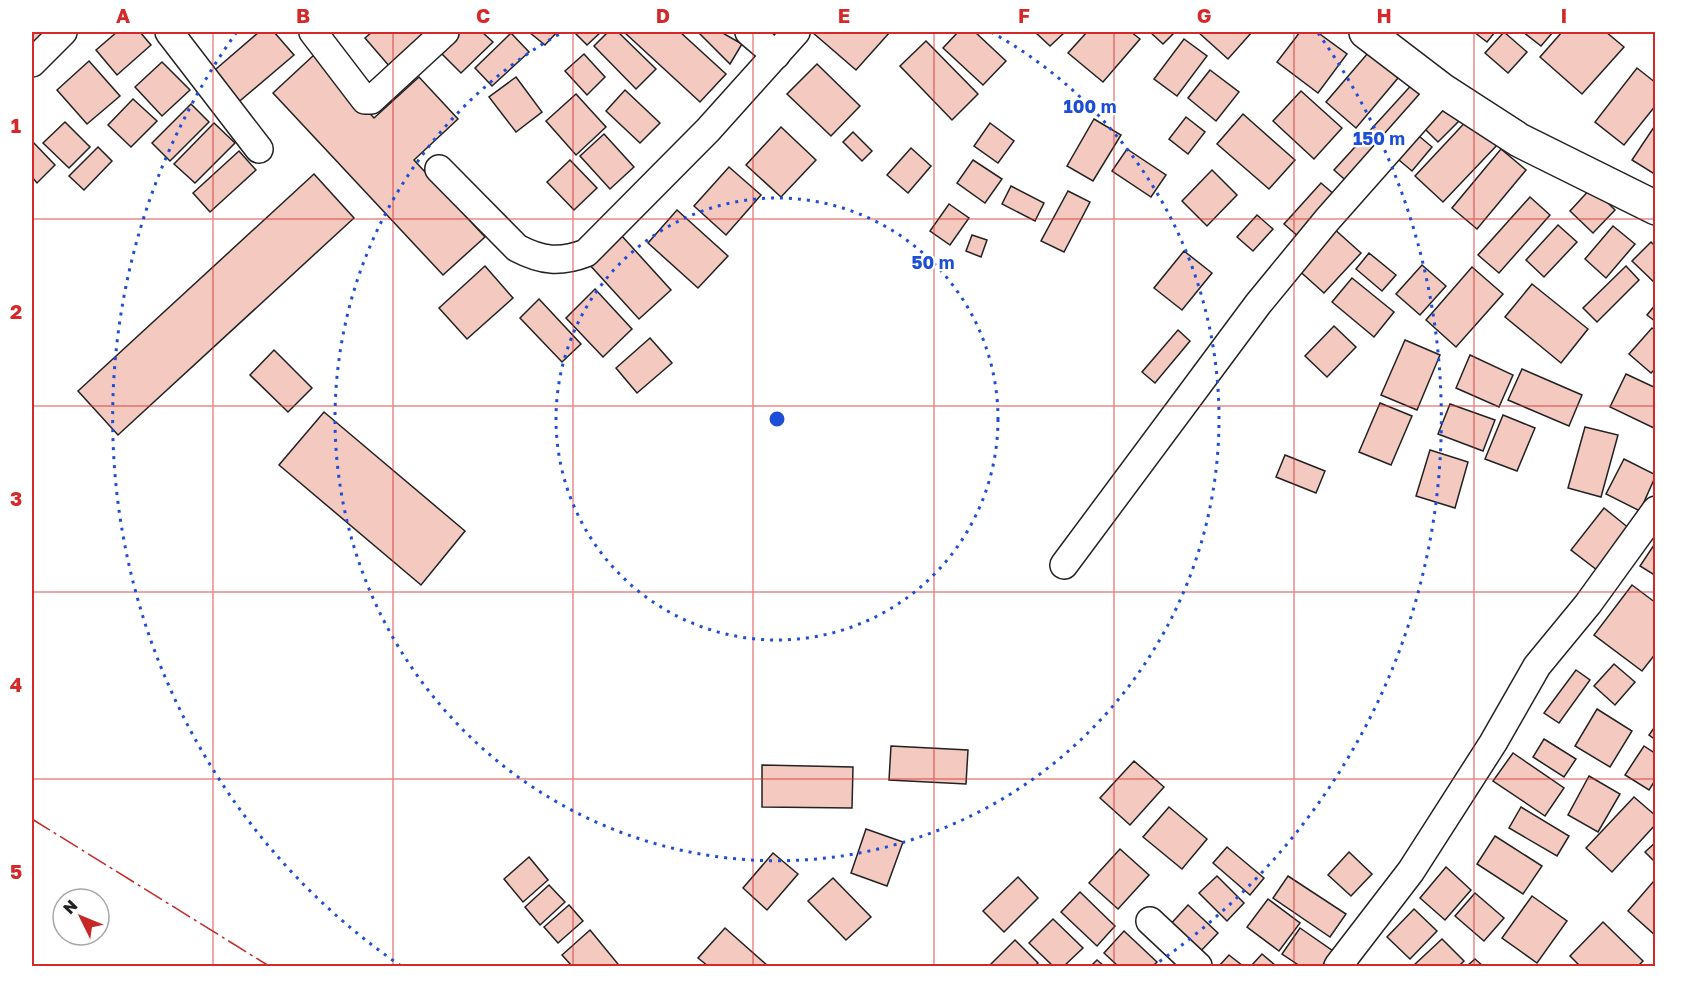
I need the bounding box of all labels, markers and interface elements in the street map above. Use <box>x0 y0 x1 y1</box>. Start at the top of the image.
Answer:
text: A <box>116 3 130 27</box>
text: B <box>296 3 310 27</box>
text: C <box>476 3 490 27</box>
text: D <box>656 3 670 27</box>
text: E <box>838 3 850 27</box>
text: F <box>1018 3 1030 27</box>
text: G <box>1197 3 1211 27</box>
text: H <box>1376 3 1392 27</box>
text: I <box>1561 3 1567 27</box>
text: 100 m <box>1064 95 1116 117</box>
text: 1 <box>11 113 21 137</box>
text: 150 m <box>1353 127 1405 149</box>
text: 50 m <box>912 251 954 273</box>
text: 2 <box>10 299 22 323</box>
centre of rings <box>767 409 787 429</box>
text: 3 <box>10 486 22 510</box>
text: 4 <box>10 672 22 696</box>
text: 5 <box>10 859 22 883</box>
north arrow <box>51 887 111 947</box>
text: N <box>59 895 81 918</box>

